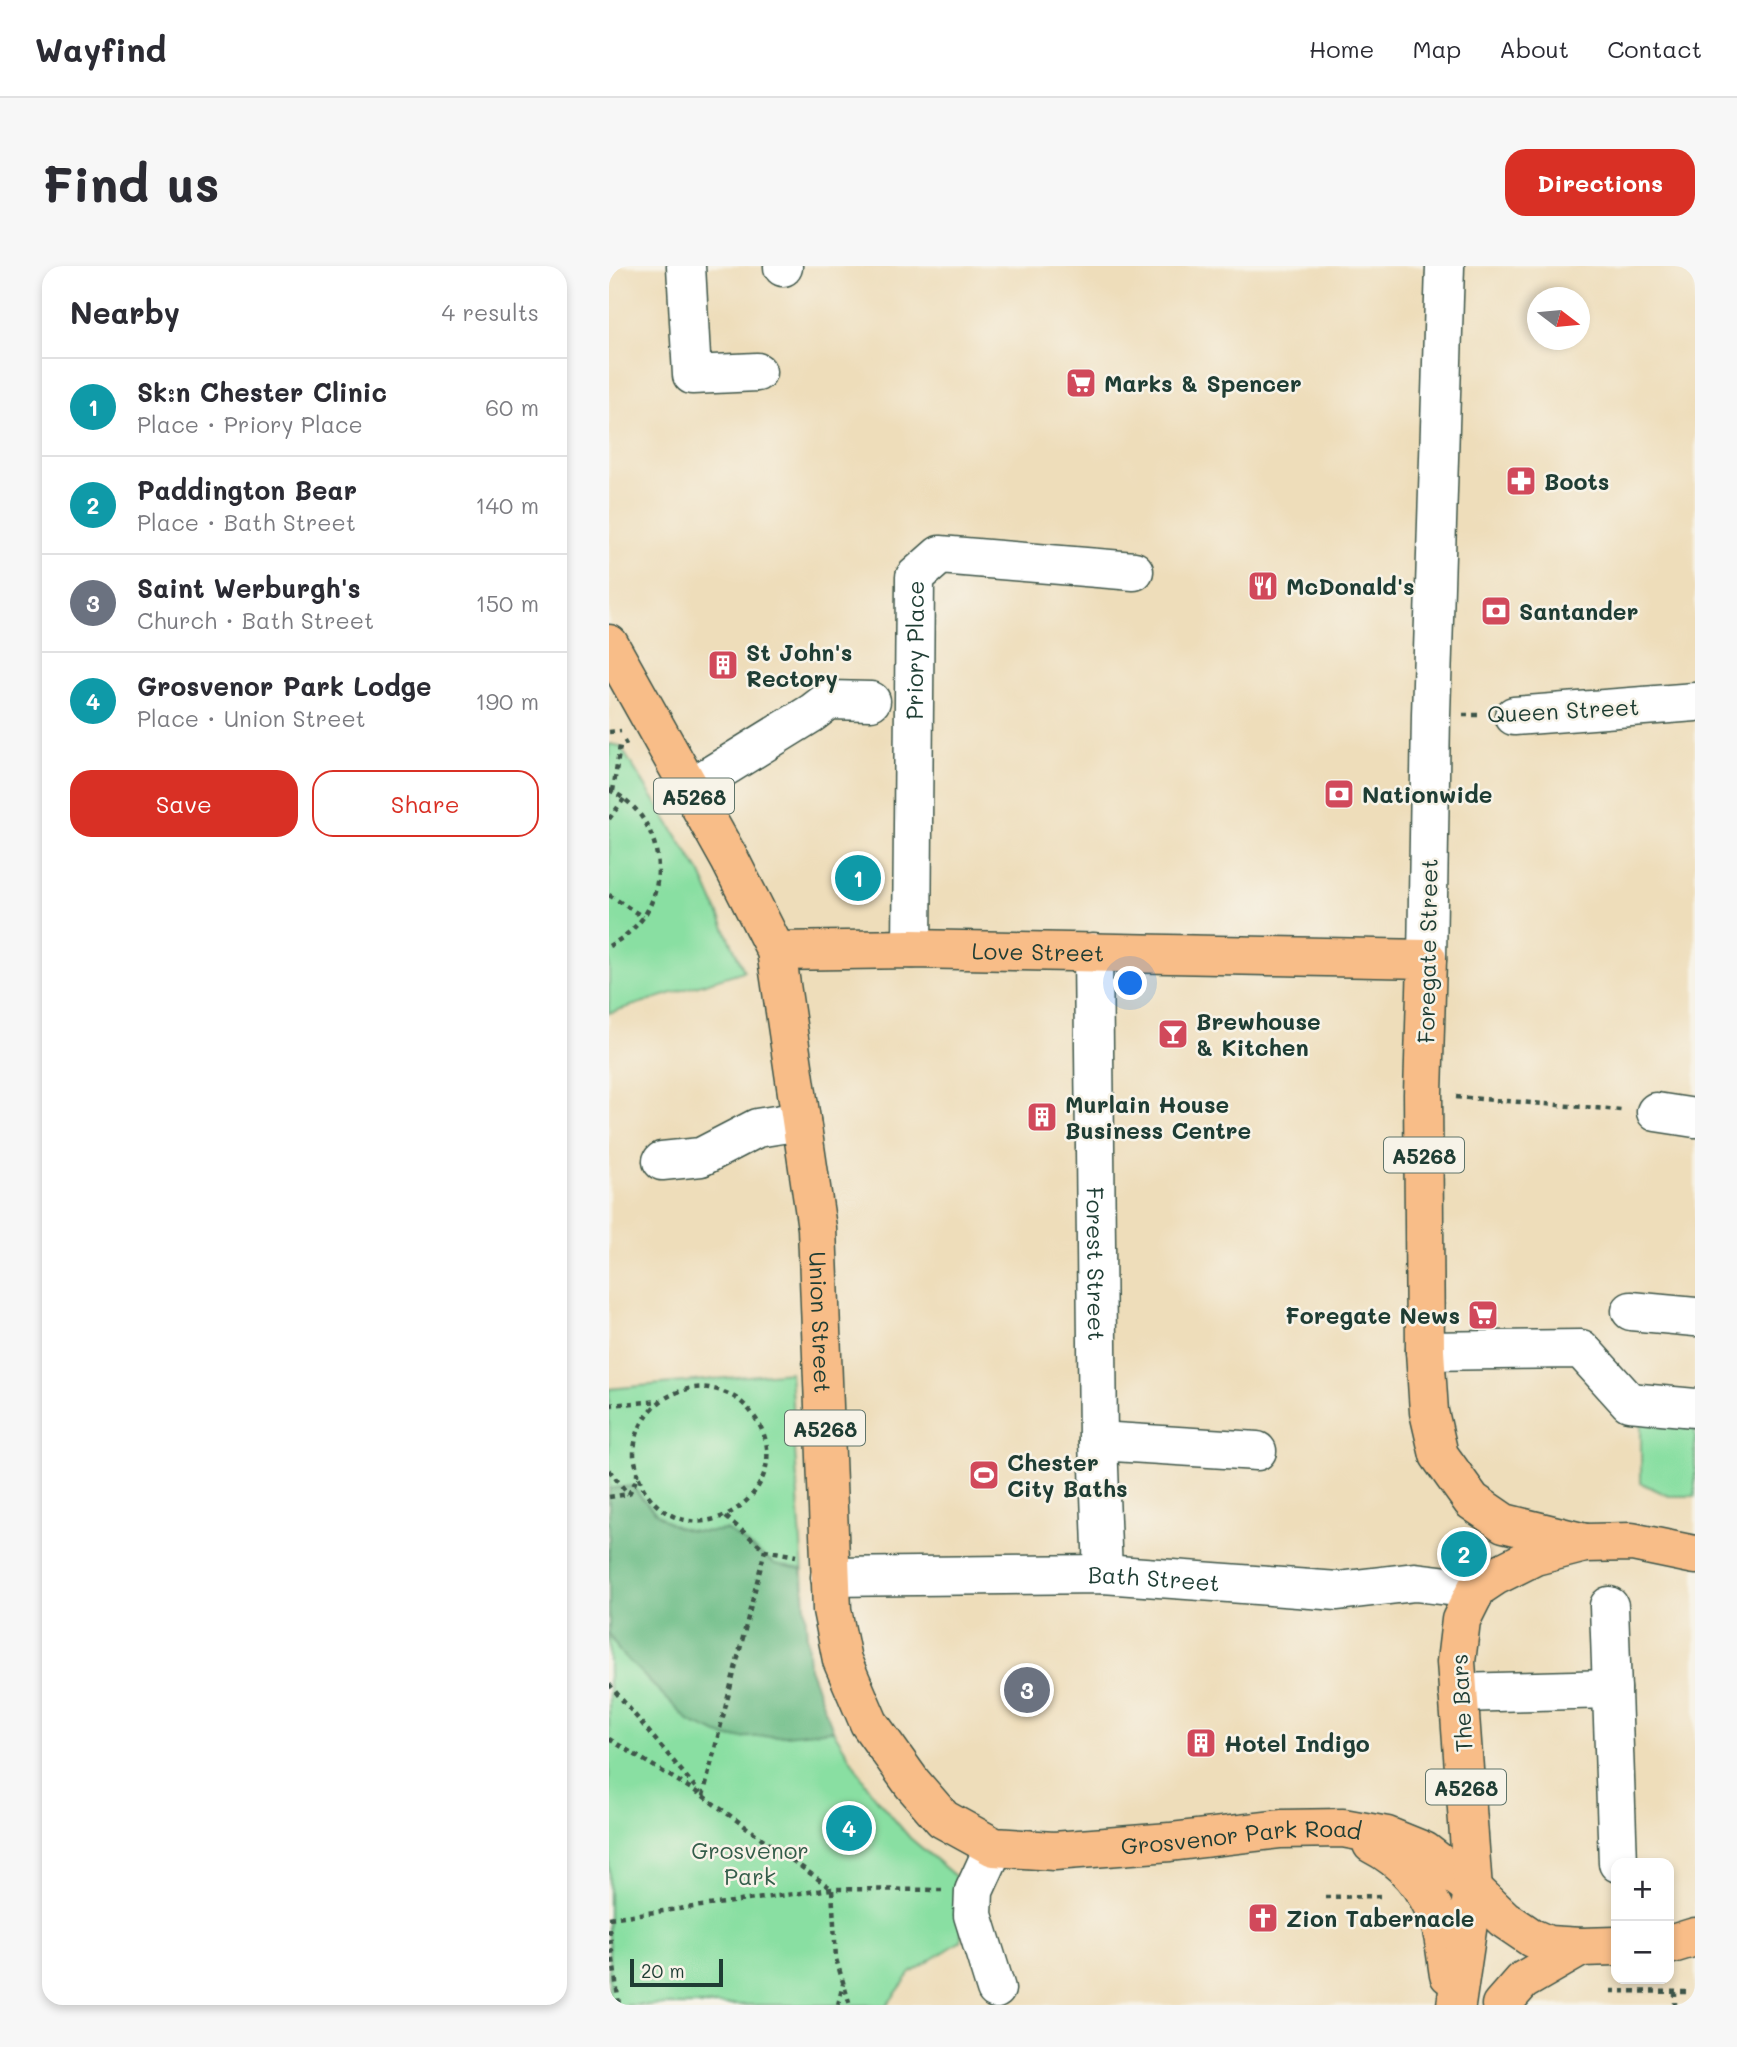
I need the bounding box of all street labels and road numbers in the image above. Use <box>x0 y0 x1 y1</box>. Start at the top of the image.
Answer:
street label: Priory Place <box>899 580 930 720</box>
street label: Queen Street <box>1486 691 1640 729</box>
road number: A5268 <box>654 778 734 814</box>
street label: Foregate Street <box>1410 858 1444 1044</box>
street label: Love Street <box>971 935 1105 968</box>
road number: A5268 <box>1384 1138 1464 1172</box>
street label: Forest Street <box>1080 1187 1112 1341</box>
street label: Union Street <box>803 1251 838 1394</box>
road number: A5268 <box>785 1410 865 1446</box>
street label: Bath Street <box>1088 1559 1221 1597</box>
street label: The Bars <box>1443 1653 1479 1753</box>
road number: A5268 <box>1426 1770 1506 1804</box>
street label: Grosvenor Park Road <box>1120 1813 1364 1861</box>

